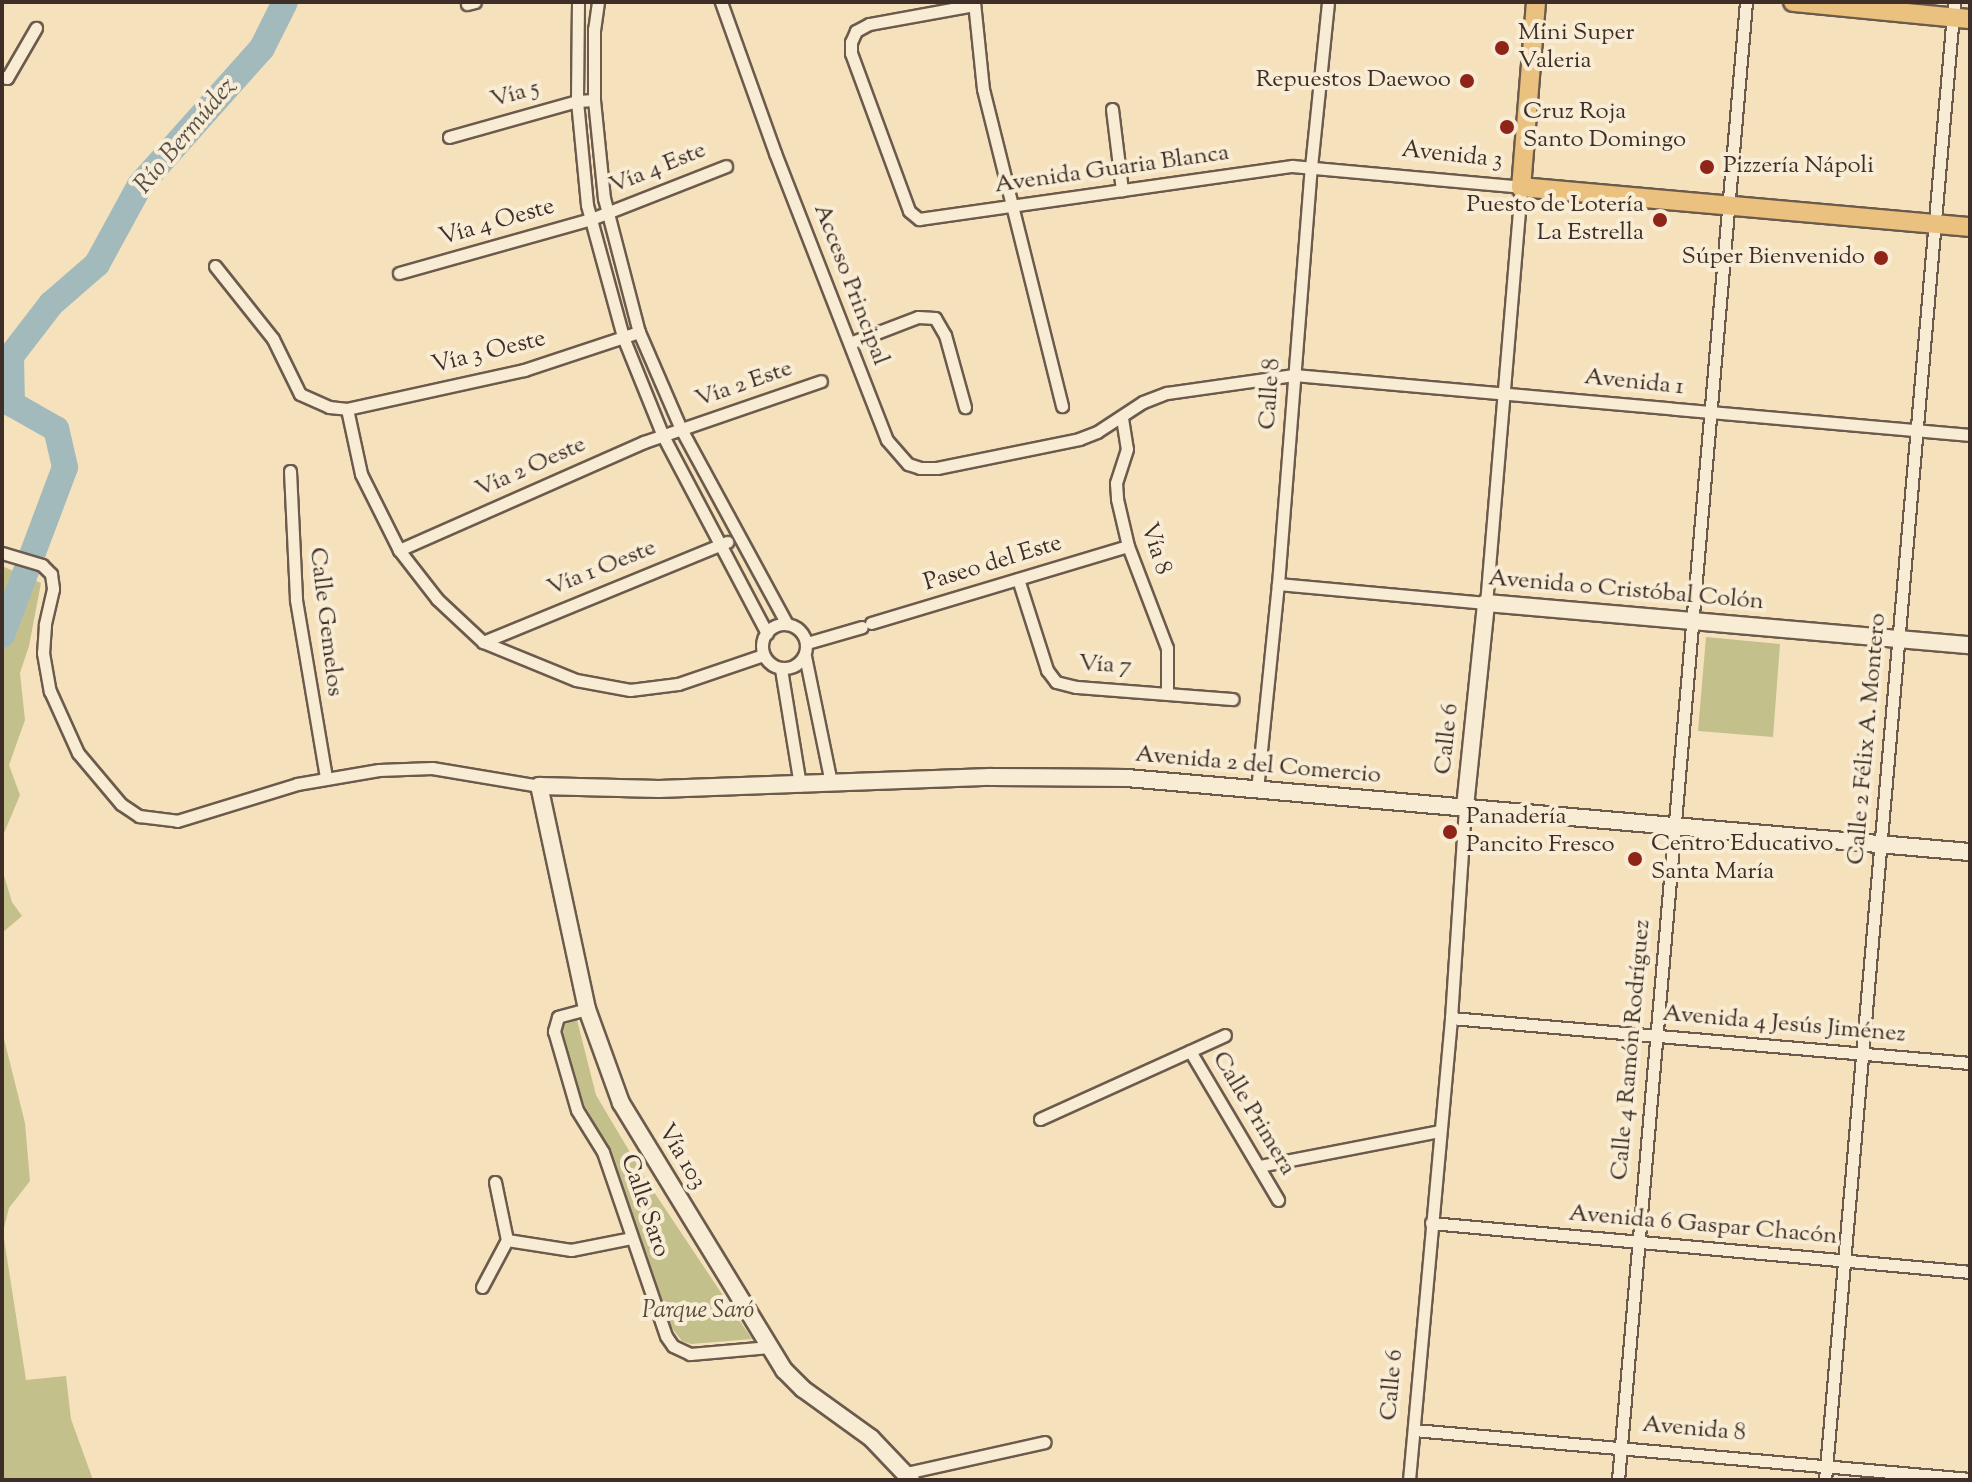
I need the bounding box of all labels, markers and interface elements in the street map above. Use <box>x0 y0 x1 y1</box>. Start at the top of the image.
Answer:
place label: Mini Super Valeria <box>1518 20 1635 76</box>
marker: Mini Super Valeria <box>1493 39 1511 57</box>
place label: Repuestos Daewoo <box>1256 67 1451 95</box>
water label: Río Bermúdez <box>128 71 244 201</box>
marker: Repuestos Daewoo <box>1458 72 1476 90</box>
street label: Vía 5 <box>487 74 543 116</box>
place label: Cruz Roja Santo Domingo <box>1523 99 1686 155</box>
marker: Cruz Roja Santo Domingo <box>1498 118 1516 136</box>
street label: Avenida 3 <box>1400 136 1504 176</box>
street label: Vía 4 Este <box>606 137 710 201</box>
street label: Avenida Guaria Blanca <box>993 139 1231 201</box>
place label: Pizzería Nápoli <box>1723 153 1874 181</box>
marker: Pizzería Nápoli <box>1698 158 1716 176</box>
place label: Puesto de Lotería La Estrella <box>1467 192 1644 248</box>
street label: Vía 4 Oeste <box>436 193 558 253</box>
street label: Acceso Principal <box>806 200 894 370</box>
marker: Puesto de Lotería La Estrella <box>1651 211 1669 229</box>
place label: Súper Bienvenido <box>1681 244 1865 272</box>
marker: Súper Bienvenido <box>1872 249 1890 267</box>
street label: Vía 3 Oeste <box>429 325 549 381</box>
street label: Vía 2 Este <box>692 355 796 415</box>
street label: Calle 8 <box>1254 357 1288 431</box>
street label: Avenida 1 <box>1583 363 1685 403</box>
street label: Vía 2 Oeste <box>471 431 591 505</box>
street label: Vía 8 <box>1133 519 1177 579</box>
street label: Paseo del Este <box>921 529 1065 599</box>
street label: Vía 1 Oeste <box>543 534 661 604</box>
street label: Calle Gemelos <box>302 546 348 698</box>
street label: Avenida 0 Cristóbal Colón <box>1487 565 1765 617</box>
street label: Calle 2 Félix A. Montero <box>1843 612 1893 866</box>
street label: Vía 7 <box>1078 650 1132 682</box>
street label: Calle 6 <box>1430 702 1466 776</box>
street label: Avenida 2 del Comercio <box>1134 741 1382 791</box>
place label: Panadería Pancito Fresco <box>1466 804 1615 860</box>
marker: Panadería Pancito Fresco <box>1441 823 1459 841</box>
place label: Centro Educativo Santa María <box>1651 831 1833 887</box>
marker: Centro Educativo Santa María <box>1626 850 1644 868</box>
street label: Calle 4 Ramón Rodríguez <box>1606 918 1658 1182</box>
street label: Avenida 4 Jesús Jiménez <box>1661 1000 1907 1050</box>
street label: Calle Primera <box>1205 1047 1301 1181</box>
street label: Vía 103 <box>650 1119 712 1195</box>
street label: Calle Saro <box>613 1151 675 1261</box>
street label: Avenida 6 Gaspar Chacón <box>1567 1200 1839 1252</box>
park label: Parque Saró <box>642 1298 754 1326</box>
street label: Calle 6 <box>1376 1348 1410 1422</box>
street label: Avenida 8 <box>1641 1411 1747 1449</box>

